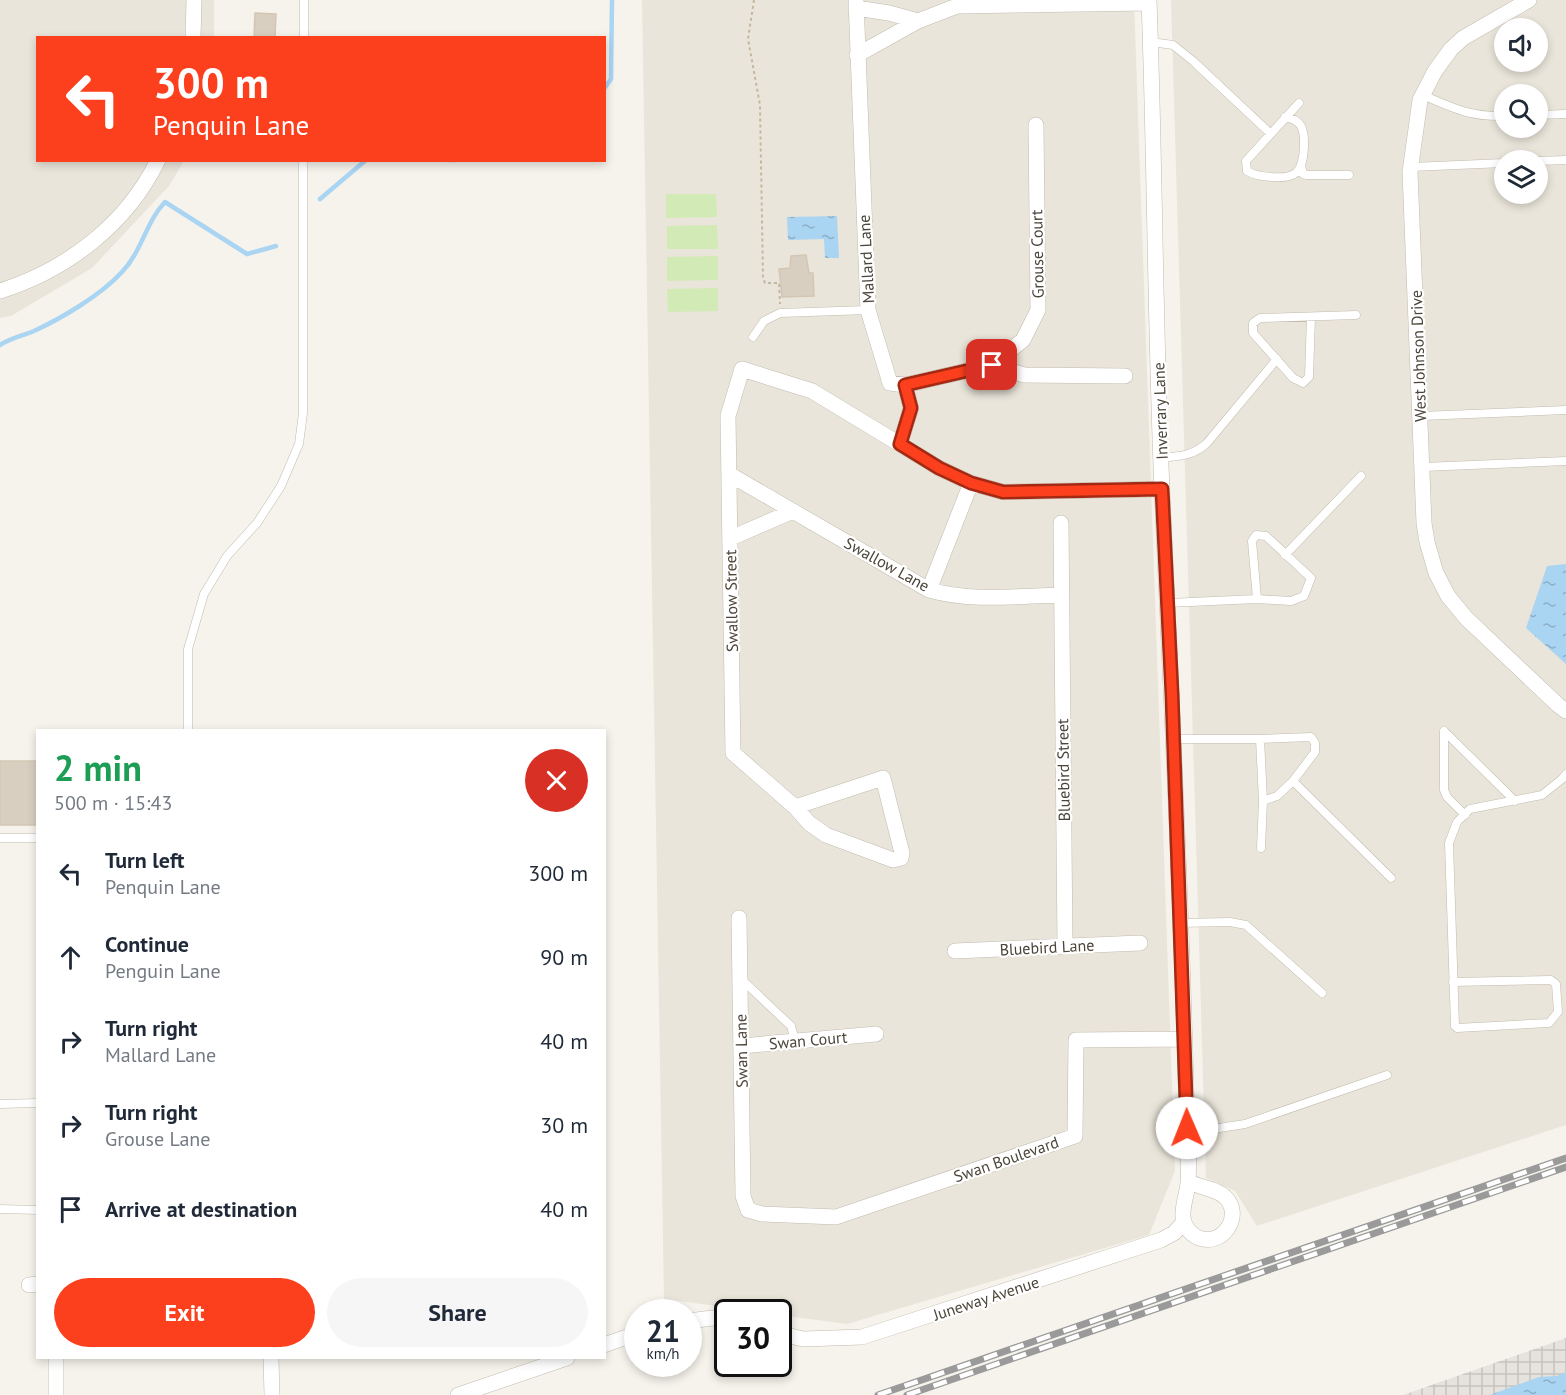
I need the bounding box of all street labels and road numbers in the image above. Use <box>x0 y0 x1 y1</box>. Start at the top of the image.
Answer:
street label: Grouse Court <box>1026 209 1048 299</box>
street label: Mallard Lane <box>854 214 878 304</box>
street label: West Johnson Drive <box>1406 290 1430 422</box>
street label: Inverrary Lane <box>1148 362 1172 460</box>
street label: Swallow Lane <box>841 532 933 596</box>
street label: Swallow Street <box>720 549 742 652</box>
street label: Bluebird Street <box>1052 718 1074 822</box>
street label: Bluebird Lane <box>999 935 1095 959</box>
street label: Swan Lane <box>730 1014 752 1088</box>
street label: Swan Court <box>768 1027 848 1053</box>
street label: Swan Boulevard <box>951 1132 1061 1186</box>
street label: Juneway Avenue <box>930 1271 1042 1325</box>

